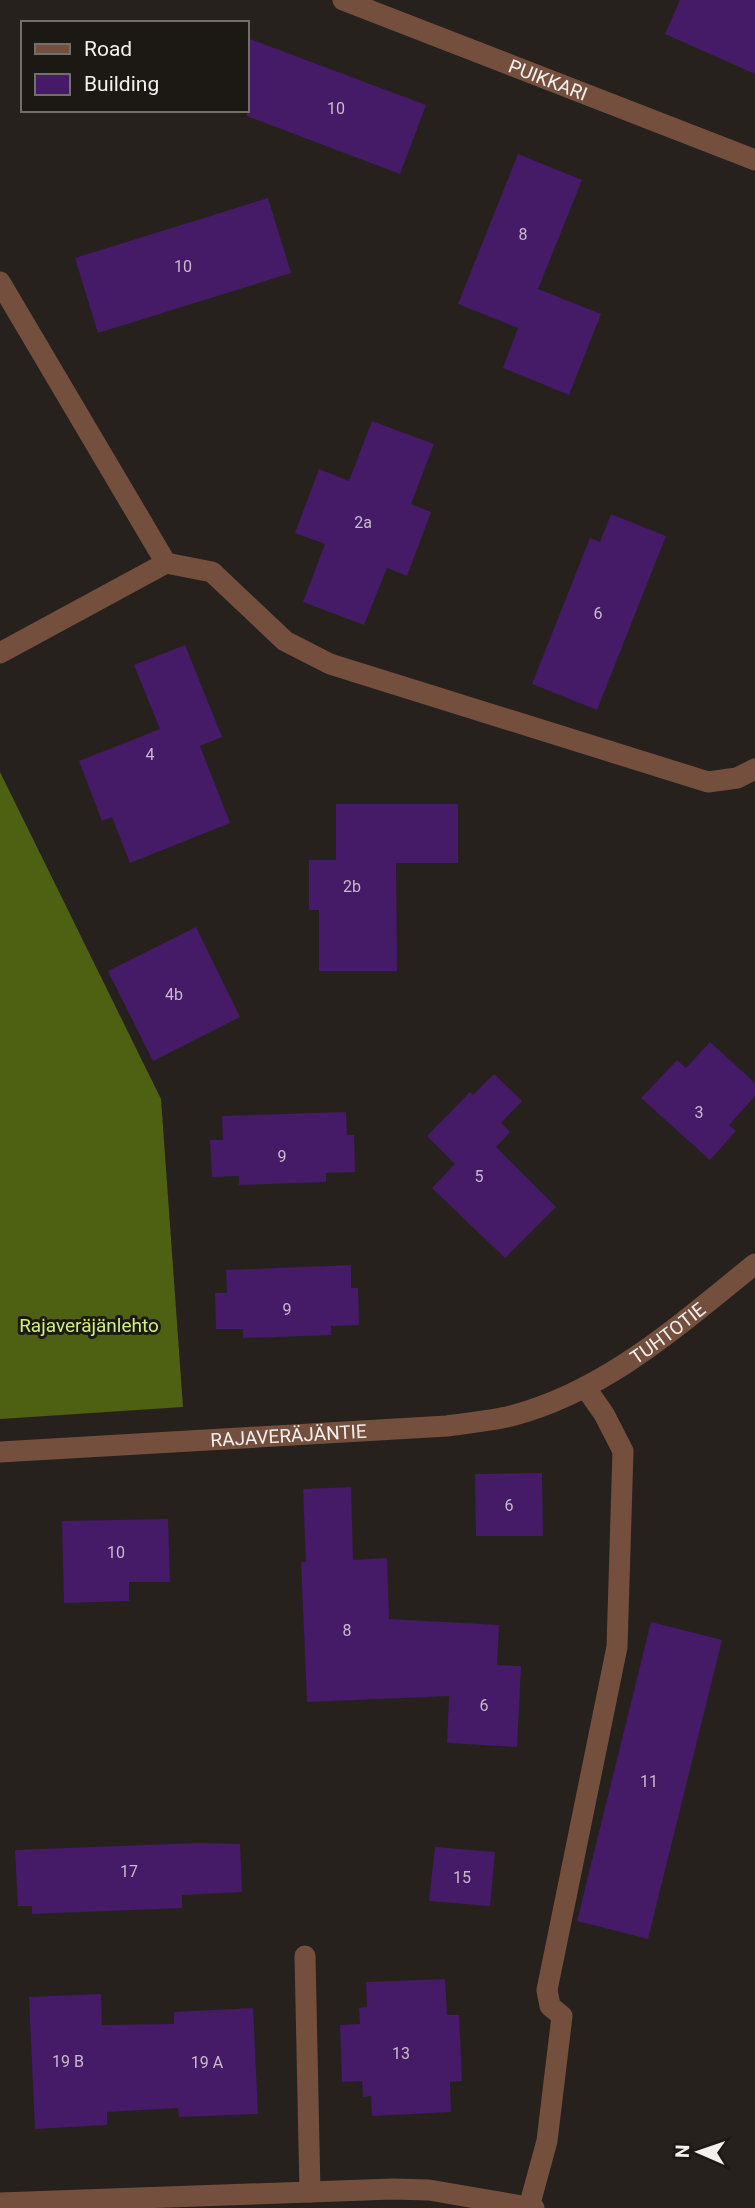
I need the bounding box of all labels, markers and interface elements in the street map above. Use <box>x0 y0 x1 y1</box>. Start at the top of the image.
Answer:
legend <box>21 21 248 112</box>
text: Road <box>84 37 132 61</box>
street label: PUIKKARI <box>505 54 591 106</box>
text: Building <box>84 72 159 96</box>
house number: 10 <box>327 99 345 118</box>
house number: 8 <box>519 225 528 244</box>
house number: 10 <box>174 257 192 276</box>
house number: 2a <box>354 513 372 532</box>
house number: 6 <box>594 604 603 623</box>
house number: 4 <box>146 745 155 764</box>
house number: 2b <box>343 877 361 896</box>
house number: 4b <box>165 985 183 1004</box>
house number: 3 <box>695 1103 704 1122</box>
house number: 9 <box>278 1147 287 1166</box>
house number: 5 <box>475 1167 484 1186</box>
street label: TUHTOTIE <box>626 1298 710 1369</box>
house number: 9 <box>283 1300 292 1319</box>
park label: Rajaveräjänlehto <box>19 1314 159 1337</box>
street label: RAJAVERÄJÄNTIE <box>210 1420 367 1452</box>
house number: 6 <box>505 1496 514 1515</box>
house number: 10 <box>107 1543 125 1562</box>
house number: 8 <box>343 1621 352 1640</box>
house number: 6 <box>480 1696 489 1715</box>
house number: 11 <box>640 1772 658 1791</box>
house number: 17 <box>120 1862 138 1881</box>
house number: 15 <box>453 1868 471 1887</box>
house number: 13 <box>392 2044 410 2063</box>
house number: 19 B <box>52 2052 84 2071</box>
house number: 19 A <box>191 2053 224 2072</box>
north arrow <box>664 2117 734 2187</box>
text: N <box>671 2144 694 2159</box>

